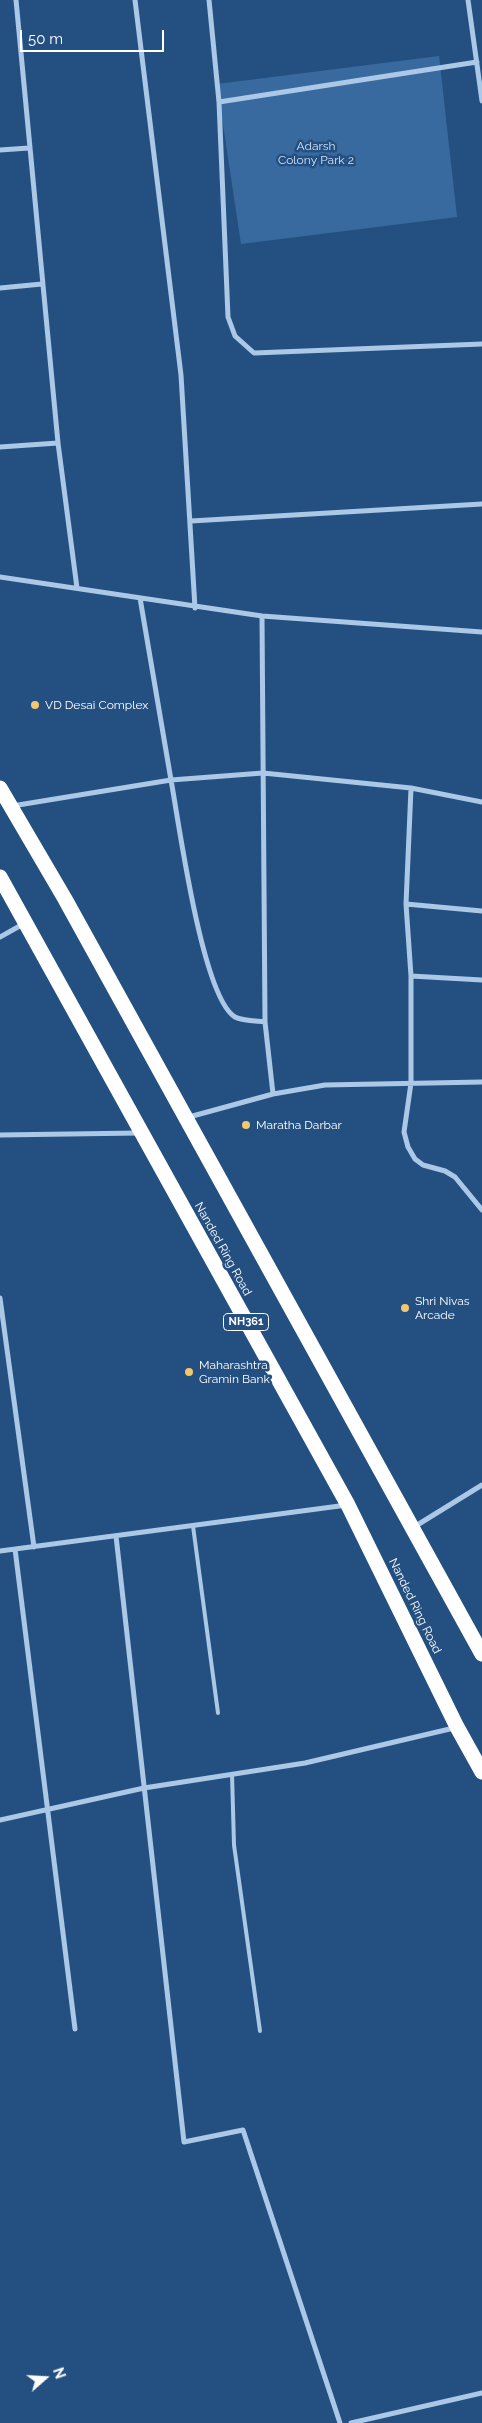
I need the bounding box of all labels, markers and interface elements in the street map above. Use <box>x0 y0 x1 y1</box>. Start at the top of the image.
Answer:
scale bar <box>22 20 166 52</box>
text: 50 m <box>28 30 63 48</box>
park label: Adarsh Colony Park 2 <box>278 139 354 167</box>
place label: VD Desai Complex <box>45 698 148 712</box>
marker: VD Desai Complex <box>29 699 41 711</box>
place label: Maratha Darbar <box>256 1118 342 1132</box>
marker: Maratha Darbar <box>240 1119 252 1131</box>
street label: Nanded Ring Road <box>191 1200 255 1298</box>
place label: Shri Nivas Arcade <box>415 1294 470 1322</box>
marker: Shri Nivas Arcade <box>399 1302 411 1314</box>
road number: NH361 <box>224 1314 268 1330</box>
place label: Maharashtra Gramin Bank <box>199 1358 270 1386</box>
marker: Maharashtra Gramin Bank <box>183 1366 195 1378</box>
street label: Nanded Ring Road <box>386 1556 444 1656</box>
north arrow <box>20 2353 70 2403</box>
text: N <box>50 2365 68 2381</box>

